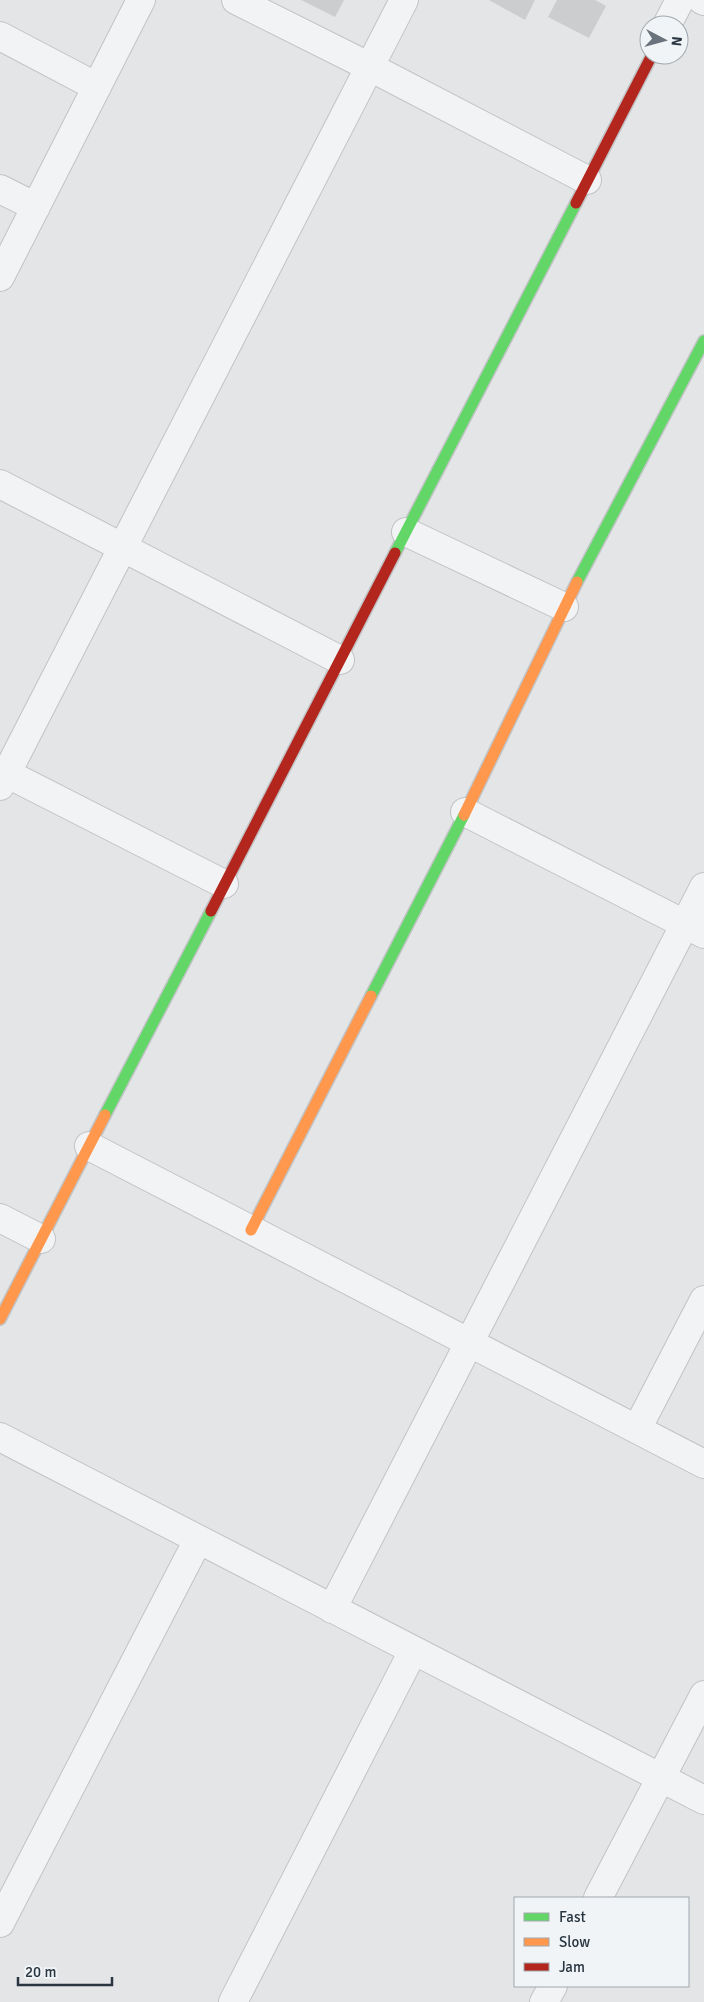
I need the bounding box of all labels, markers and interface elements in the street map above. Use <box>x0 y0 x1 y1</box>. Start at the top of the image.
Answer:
north arrow <box>639 15 689 65</box>
text: N <box>667 36 685 47</box>
legend <box>514 1897 689 1987</box>
text: Fast <box>559 1908 586 1926</box>
text: Slow <box>559 1933 590 1951</box>
scale bar <box>18 1954 111 1986</box>
text: Jam <box>559 1958 585 1976</box>
text: 20 m <box>25 1963 56 1981</box>

